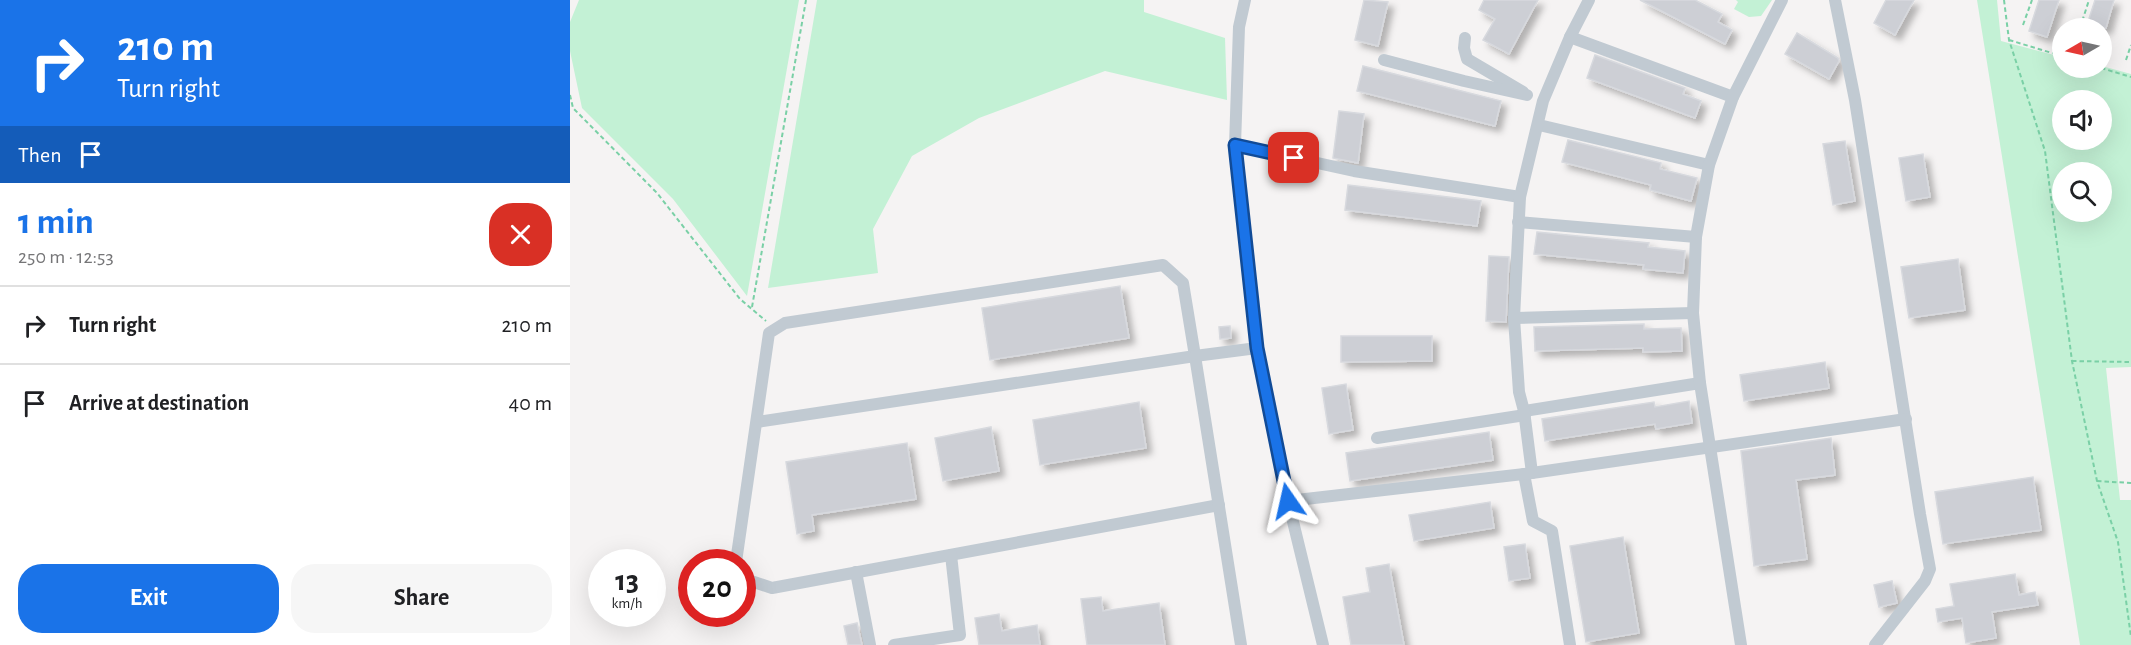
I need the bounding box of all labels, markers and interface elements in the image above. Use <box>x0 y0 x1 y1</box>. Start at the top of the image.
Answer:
north arrow <box>2052 18 2112 78</box>
map controls <box>2052 18 2112 222</box>
icon: right <box>18 24 96 102</box>
text: 210 m <box>117 26 214 68</box>
text: Turn right <box>117 75 220 102</box>
button: sound <box>2052 90 2112 150</box>
pin <box>1268 132 1319 183</box>
icon: arrive <box>74 138 107 171</box>
icon: arrive <box>1277 141 1310 174</box>
text: Then <box>18 144 62 166</box>
button: search <box>2052 162 2112 222</box>
button: close <box>489 203 552 266</box>
text: 1 min <box>18 204 94 240</box>
text: 250 m · 12:53 <box>18 247 114 267</box>
icon: right <box>18 309 51 342</box>
text: Turn right <box>69 314 156 336</box>
text: 210 m <box>502 314 552 336</box>
icon: arrive <box>18 387 51 420</box>
text: Arrive at destination <box>69 392 249 414</box>
text: 40 m <box>509 392 552 414</box>
position arrow <box>1256 469 1320 533</box>
speed limit sign: 20 <box>678 549 756 627</box>
button: Exit <box>18 564 279 633</box>
button: Share <box>291 564 552 633</box>
text: 13 <box>615 566 639 596</box>
text: km/h <box>612 596 642 611</box>

